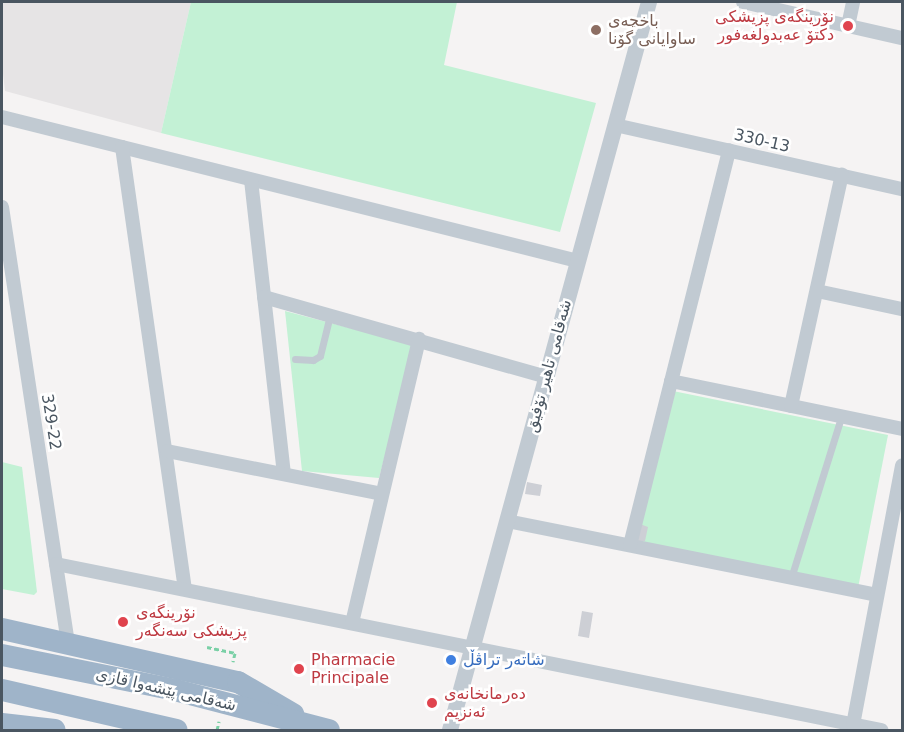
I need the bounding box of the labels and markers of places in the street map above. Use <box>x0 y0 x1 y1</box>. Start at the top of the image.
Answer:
place label: نۆرینگەی پزیشکی دکتۆ عەبدولغەفور <box>715 7 834 45</box>
place label: باخچەی ساوایانی گۆنا <box>608 11 696 49</box>
marker: نۆرینگەی پزیشکی دکتۆ عەبدولغەفور <box>839 17 857 35</box>
marker: باخچەی ساوایانی گۆنا <box>589 23 603 37</box>
place label: نۆرینگەی پزیشکی سەنگەر <box>136 603 247 641</box>
marker: نۆرینگەی پزیشکی سەنگەر <box>114 613 132 631</box>
place label: Pharmacie Principale <box>311 650 395 688</box>
place label: شاتەر تراڤڵ <box>463 650 545 670</box>
marker: شاتەر تراڤڵ <box>444 653 458 667</box>
marker: Pharmacie Principale <box>292 662 306 676</box>
place label: دەرمانخانەی ئەنزیم <box>444 684 526 722</box>
marker: دەرمانخانەی ئەنزیم <box>425 696 439 710</box>

